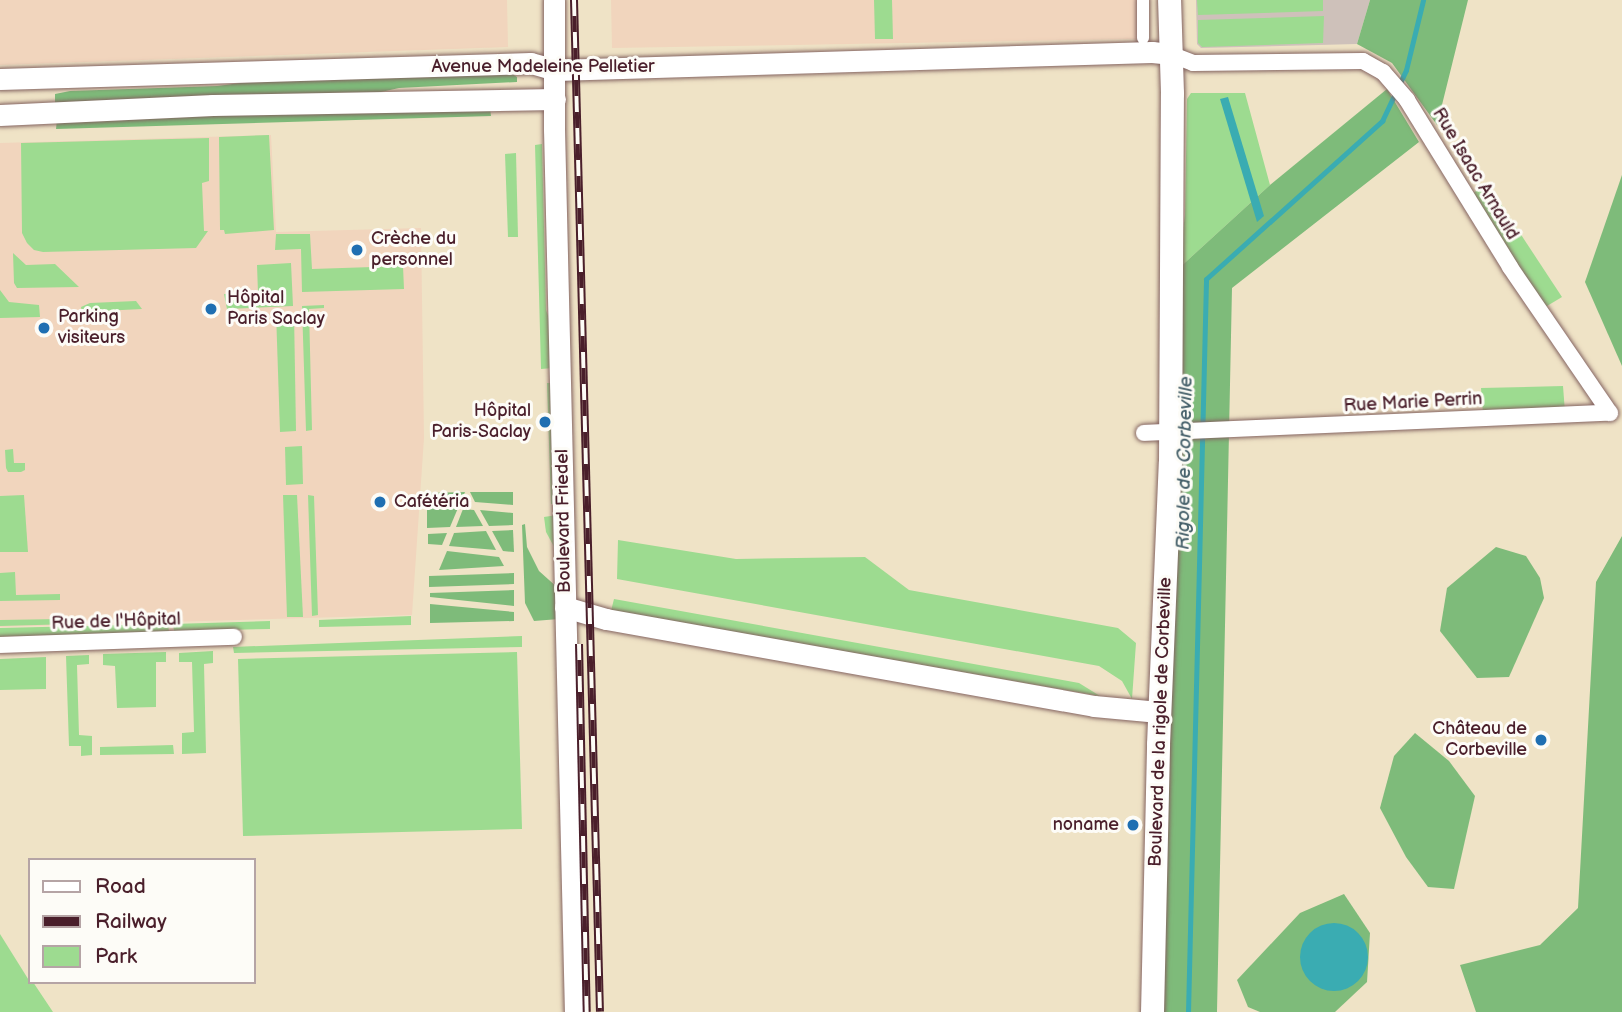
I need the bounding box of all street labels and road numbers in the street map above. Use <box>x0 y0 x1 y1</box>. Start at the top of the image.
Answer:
street label: Avenue Madeleine Pelletier <box>431 56 655 78</box>
street label: Rue Isaac Arnauld <box>1427 104 1523 244</box>
street label: Rue Marie Perrin <box>1343 389 1483 417</box>
street label: Boulevard Friedel <box>552 449 576 593</box>
street label: Boulevard de la rigole de Corbeville <box>1145 577 1177 867</box>
street label: Rue de l'Hôpital <box>51 609 181 635</box>

